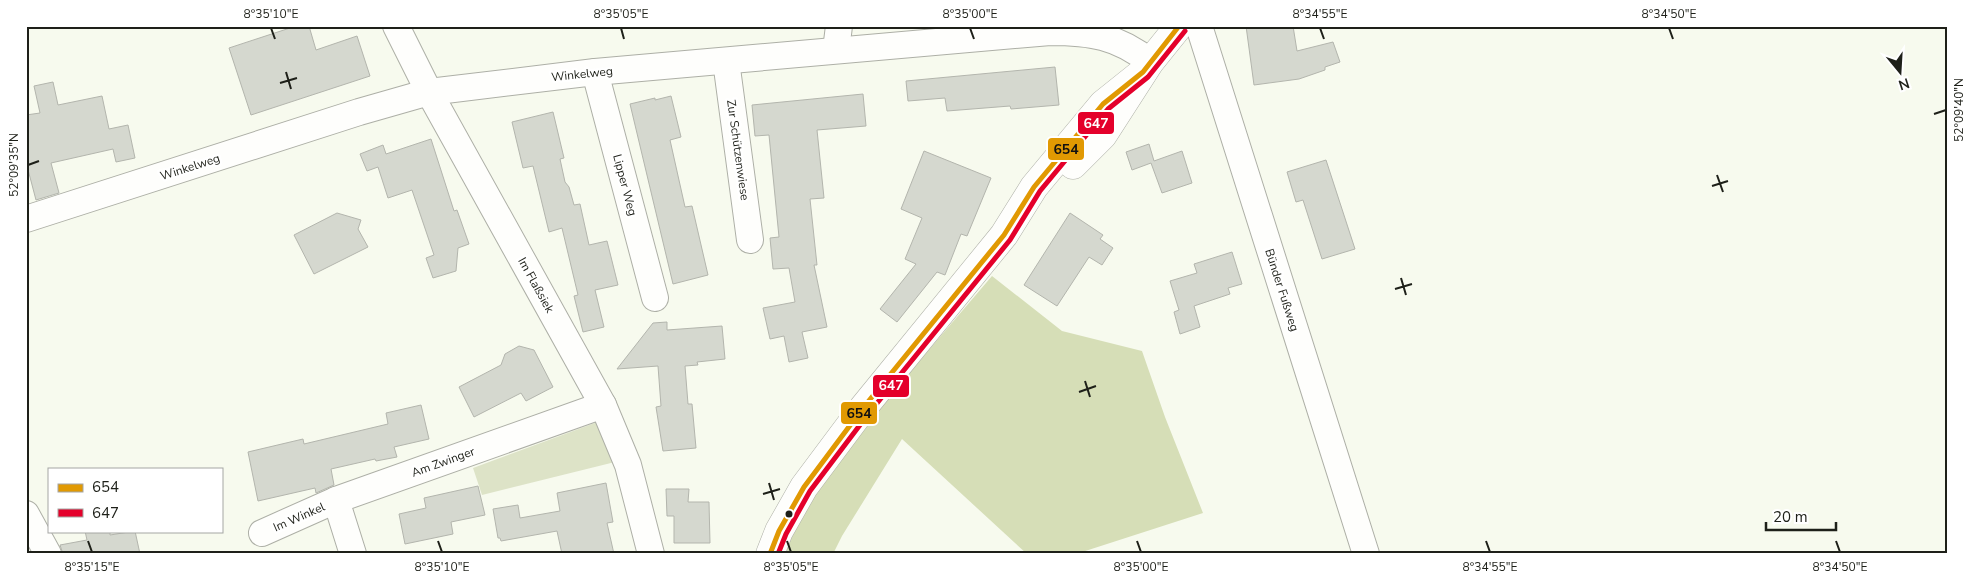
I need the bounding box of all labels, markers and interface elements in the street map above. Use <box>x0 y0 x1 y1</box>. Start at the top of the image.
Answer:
text: 8°35'10"E <box>244 6 298 22</box>
text: 8°35'05"E <box>594 6 648 22</box>
text: 8°35'00"E <box>943 6 997 22</box>
text: 8°34'55"E <box>1293 6 1347 22</box>
text: 8°34'50"E <box>1642 6 1696 22</box>
north arrow <box>1876 48 1926 98</box>
street label: Winkelweg <box>550 63 614 85</box>
text: N <box>1896 73 1912 95</box>
text: 52°09'40"N <box>1951 78 1967 142</box>
street label: Zur Schützenwiese <box>723 99 753 201</box>
line badge: 647 <box>1077 111 1115 135</box>
text: 647 <box>1083 114 1109 133</box>
text: 52°09'35"N <box>6 133 22 197</box>
line badge: 654 <box>1047 137 1085 161</box>
text: 654 <box>1053 140 1079 159</box>
street label: Winkelweg <box>158 150 222 184</box>
street label: Lipper Weg <box>609 153 641 217</box>
street label: Bünder Fußweg <box>1261 247 1303 333</box>
street label: Im Flaßsiek <box>514 254 558 316</box>
line badge: 647 <box>872 374 910 398</box>
text: 647 <box>878 376 904 395</box>
line badge: 654 <box>840 401 878 425</box>
text: 654 <box>846 404 872 423</box>
street label: Am Zwinger <box>409 443 478 481</box>
legend <box>48 468 222 532</box>
text: 654 <box>92 477 119 497</box>
street label: Im Winkel <box>271 498 328 535</box>
scale bar <box>1766 500 1836 532</box>
text: 647 <box>92 503 119 523</box>
text: 20 m <box>1773 507 1808 527</box>
unlabelled marker <box>784 509 794 519</box>
text: 8°35'15"E <box>65 559 119 575</box>
text: 8°35'10"E <box>415 559 469 575</box>
text: 8°35'05"E <box>764 559 818 575</box>
text: 8°35'00"E <box>1114 559 1168 575</box>
text: 8°34'55"E <box>1463 559 1517 575</box>
text: 8°34'50"E <box>1813 559 1867 575</box>

